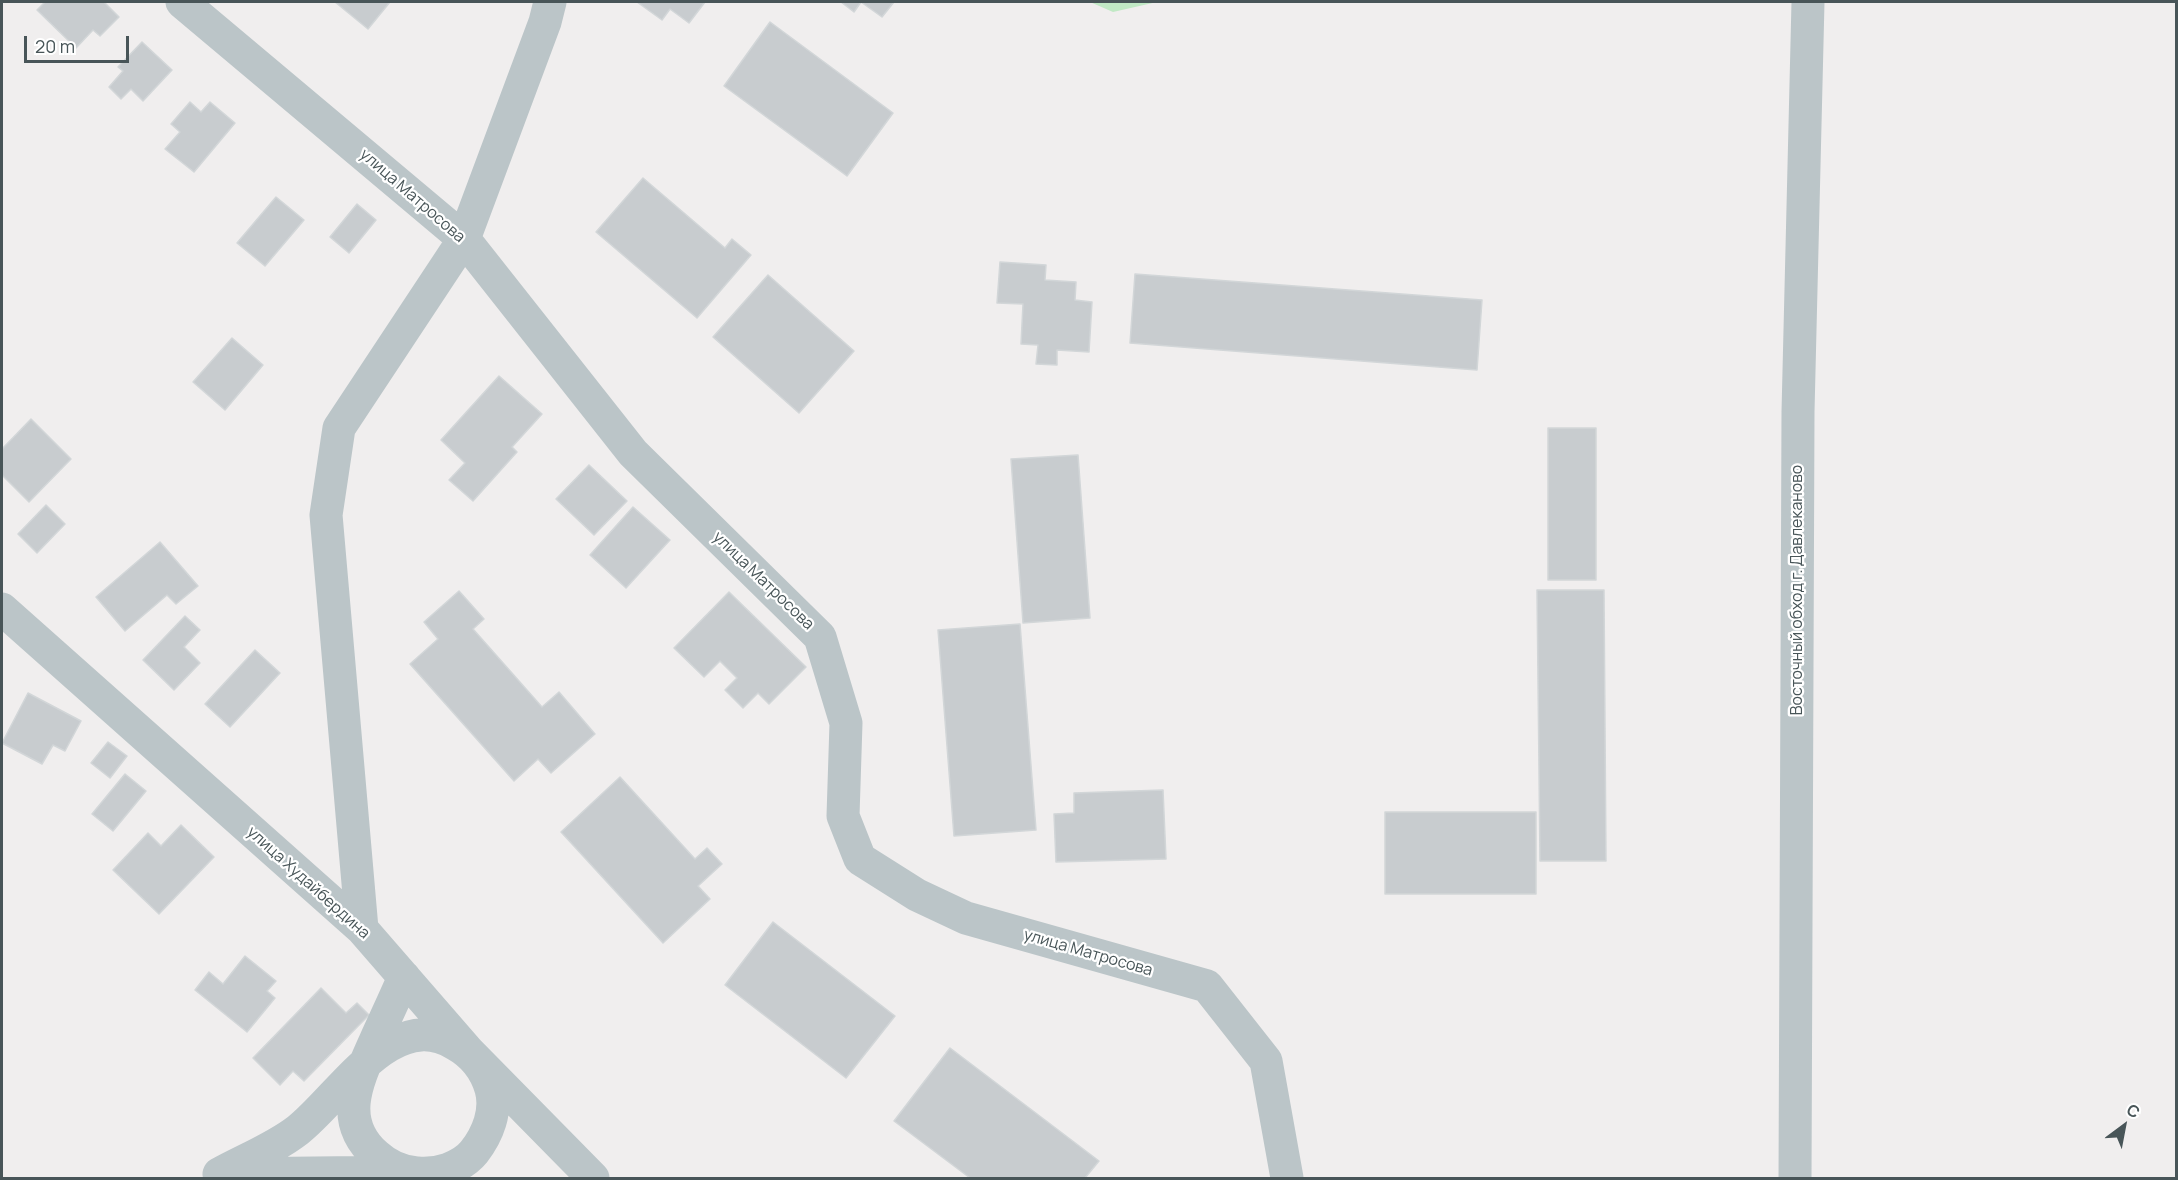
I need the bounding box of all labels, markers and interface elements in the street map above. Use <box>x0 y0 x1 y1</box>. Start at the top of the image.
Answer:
scale bar <box>27 24 132 62</box>
text: 20 m <box>35 34 75 58</box>
street label: улица Матросова <box>355 145 469 247</box>
street label: Восточный обход г. Давлеканово <box>1788 465 1808 715</box>
street label: улица Матросова <box>708 528 818 634</box>
street label: улица Худайбердина <box>243 823 373 943</box>
street label: улица Матросова <box>1021 925 1155 981</box>
north arrow <box>2094 1096 2154 1156</box>
text: С <box>2123 1098 2144 1123</box>

